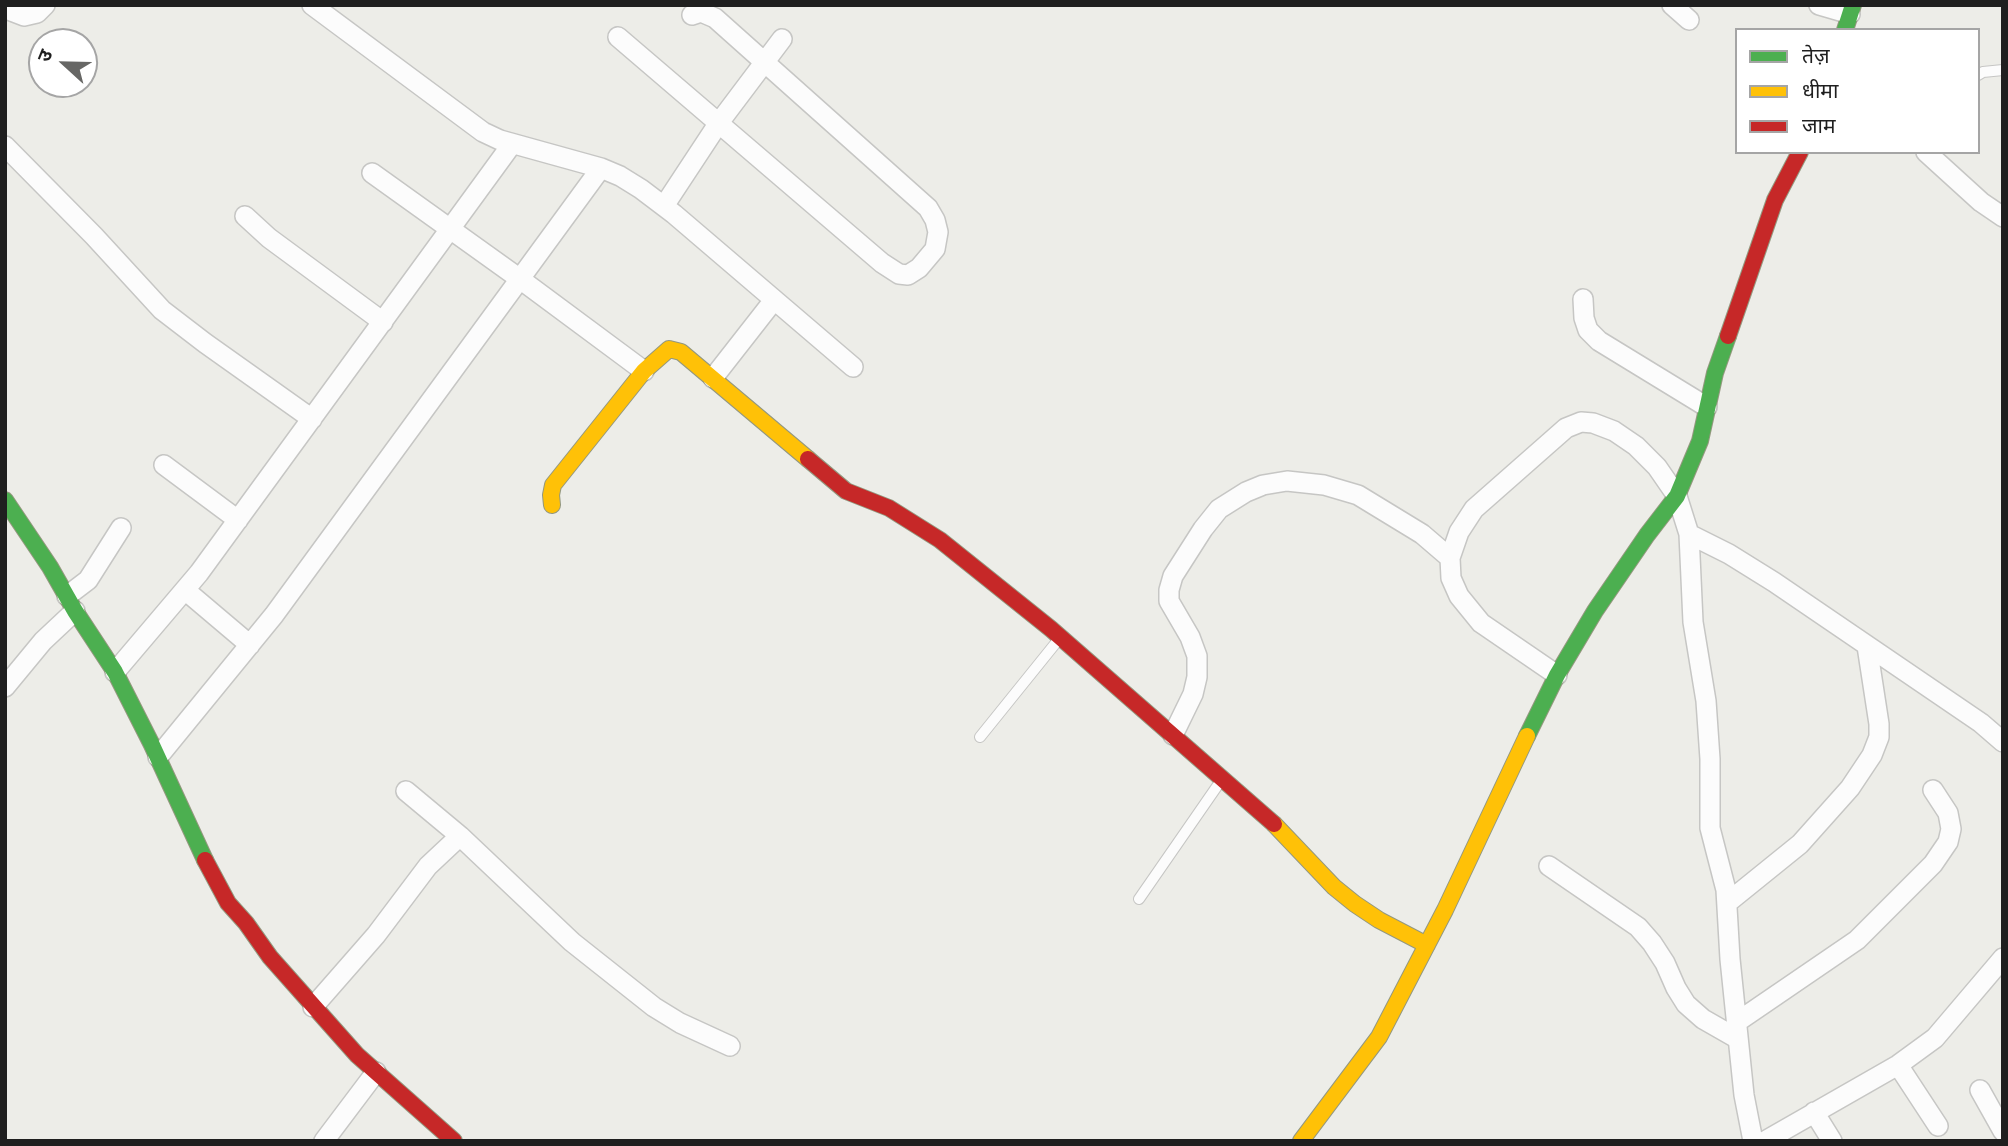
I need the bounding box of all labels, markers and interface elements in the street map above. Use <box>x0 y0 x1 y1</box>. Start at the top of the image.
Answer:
north arrow <box>28 28 98 98</box>
legend <box>1735 28 1980 154</box>
text: तेज़ <box>1802 42 1830 70</box>
text: उ <box>31 46 59 66</box>
text: धीमा <box>1802 77 1838 105</box>
text: जाम <box>1802 112 1836 140</box>

